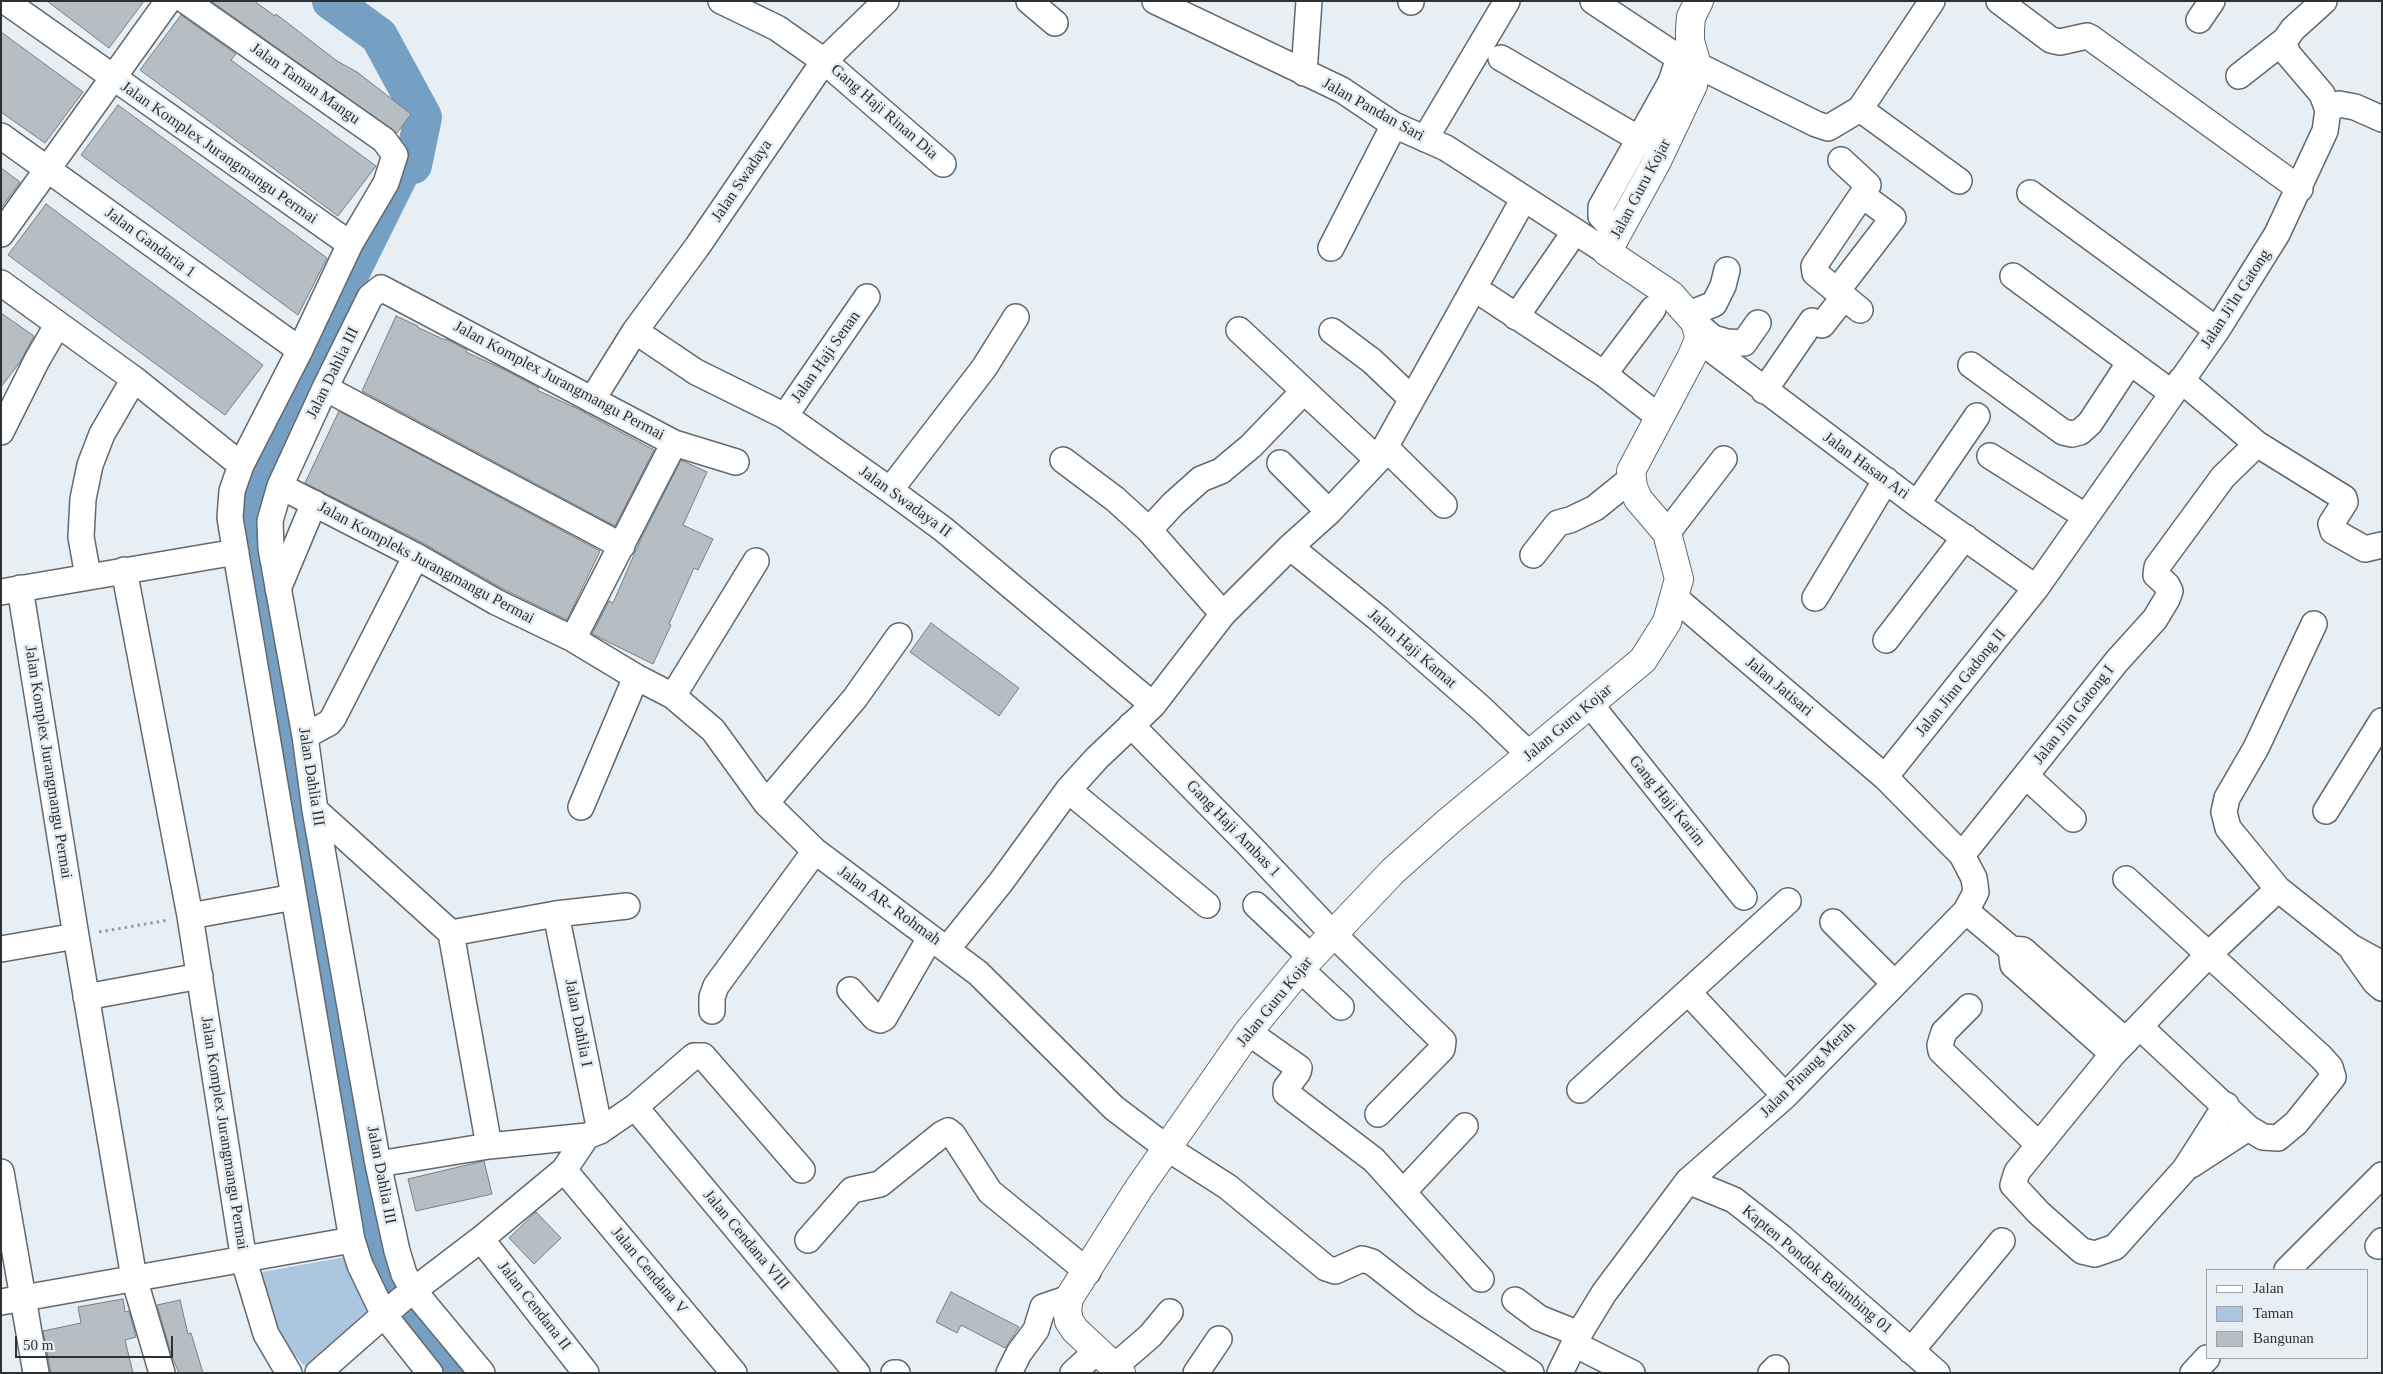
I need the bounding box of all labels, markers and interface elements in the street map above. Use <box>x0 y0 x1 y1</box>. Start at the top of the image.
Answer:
street label: Jalan Taman Mangu <box>246 39 364 129</box>
street label: Gang Haji Rinan Dia <box>827 60 941 164</box>
street label: Jalan Pandan Sari <box>1319 74 1427 146</box>
street label: Jalan Komplex Jurangmangu Permai <box>117 77 321 229</box>
street label: Jalan Swadaya <box>708 136 776 226</box>
street label: Jalan Guru Kojar <box>1607 136 1675 242</box>
street label: Jalan Gandaria 1 <box>101 204 199 282</box>
street label: Jalan Ji'ln Gatong <box>2197 246 2275 352</box>
street label: Jalan Haji Senan <box>787 307 865 407</box>
street label: Jalan Komplex Jurangmangu Permai <box>450 317 668 445</box>
street label: Jalan Dahlia III <box>303 324 363 422</box>
street label: Jalan Hasan Ari <box>1819 428 1913 504</box>
street label: Jalan Swadaya II <box>855 462 955 542</box>
street label: Jalan Kompleks Jurangmangu Permai <box>315 498 537 628</box>
street label: Jalan Haji Kamat <box>1364 605 1460 693</box>
street label: Jalan Jinn Gadong II <box>1912 625 2010 741</box>
street label: Jalan Komplex Jurangmangu Permai <box>20 644 76 880</box>
street label: Jalan Jatisari <box>1741 653 1817 721</box>
street label: Jalan Jiin Gatong I <box>2029 662 2119 768</box>
street label: Jalan Guru Kojar <box>1520 680 1616 766</box>
street label: Jalan Dahlia III <box>294 726 328 828</box>
street label: Gang Haji Karim <box>1625 752 1709 850</box>
street label: Gang Haji Ambas 1 <box>1182 776 1284 882</box>
street label: Jalan AR- Rohmah <box>834 862 944 950</box>
street label: Jalan Guru Kojar <box>1233 953 1317 1051</box>
street label: Jalan Dahlia I <box>560 978 596 1068</box>
street label: Jalan Komplex Jurangmangu Permai <box>196 1015 252 1251</box>
street label: Jalan Pinang Merah <box>1756 1018 1860 1122</box>
street label: Jalan Dahlia III <box>362 1124 400 1226</box>
street label: Jalan Cendana VIII <box>699 1186 793 1294</box>
street label: Kapten Pondok Belimbing 01 <box>1738 1201 1896 1339</box>
street label: Jalan Cendana V <box>607 1223 691 1319</box>
street label: Jalan Cendana II <box>493 1258 575 1354</box>
legend <box>2206 1269 2368 1359</box>
text: Jalan <box>2253 1280 2284 1296</box>
text: Taman <box>2253 1305 2294 1321</box>
scale bar <box>18 1326 175 1358</box>
text: Bangunan <box>2253 1330 2314 1346</box>
text: 50 m <box>23 1337 53 1353</box>

